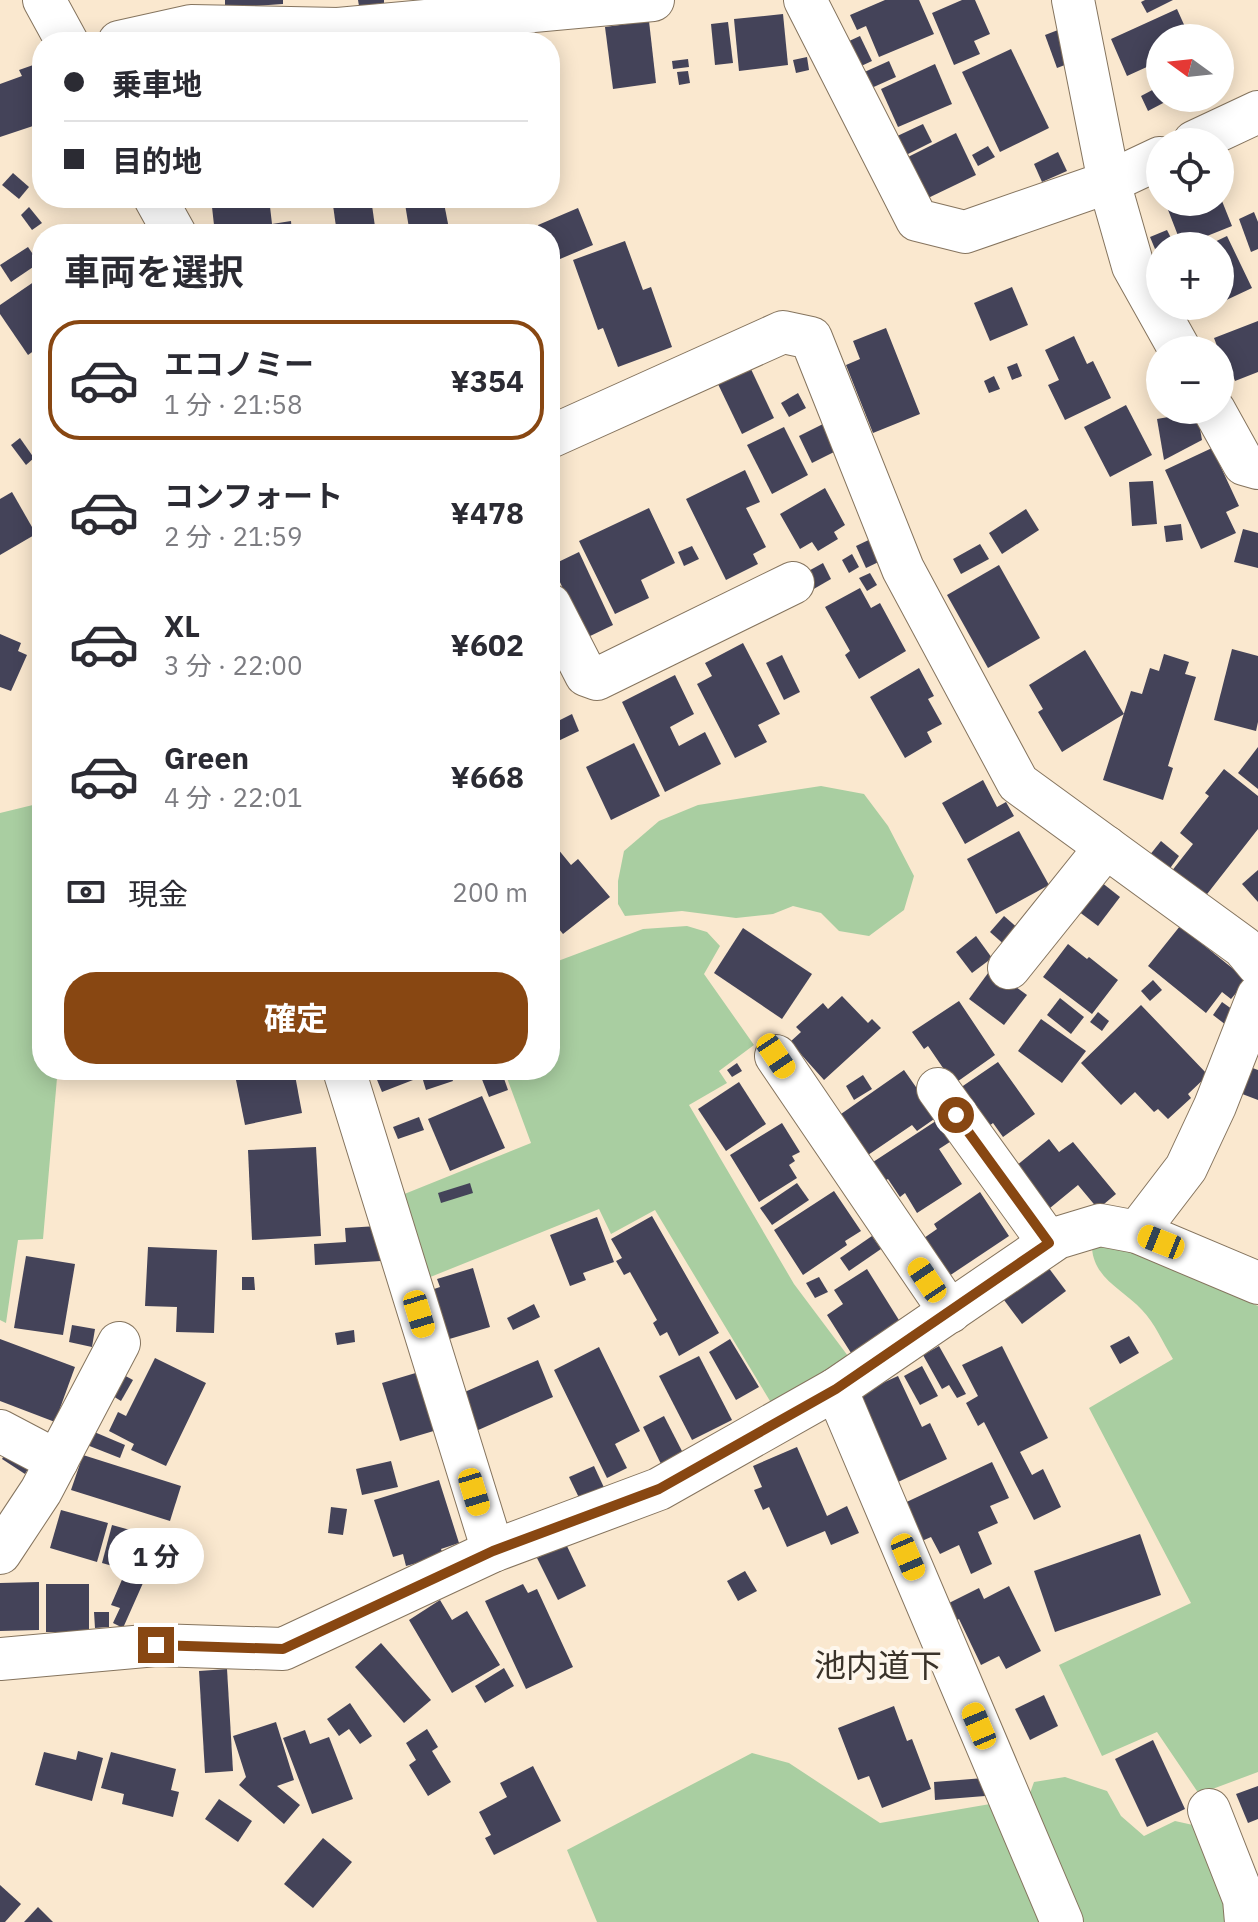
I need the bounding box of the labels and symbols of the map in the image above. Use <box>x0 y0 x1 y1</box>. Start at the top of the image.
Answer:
north arrow <box>1146 24 1234 112</box>
car <box>753 1029 799 1083</box>
route start <box>938 1097 974 1133</box>
car <box>1134 1222 1188 1262</box>
car <box>904 1253 950 1307</box>
car <box>401 1288 437 1340</box>
car <box>456 1466 492 1518</box>
callout: 1 分 <box>108 1529 204 1585</box>
car <box>888 1530 928 1584</box>
route end <box>138 1627 174 1663</box>
district label: 池内道下 <box>814 1644 942 1686</box>
car <box>959 1699 999 1753</box>

